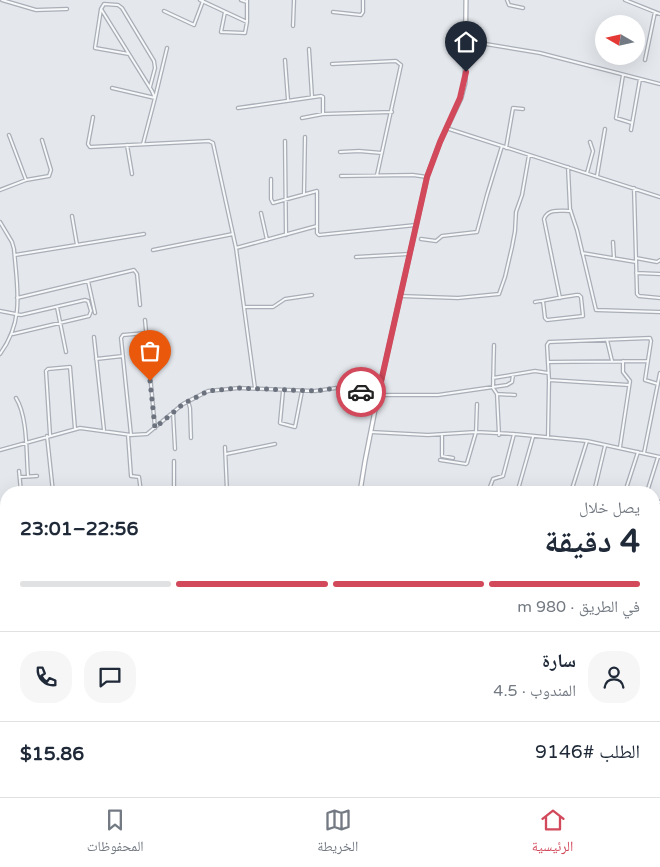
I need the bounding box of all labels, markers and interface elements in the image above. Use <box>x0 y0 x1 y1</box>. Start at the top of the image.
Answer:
north arrow <box>595 15 645 65</box>
map controls <box>595 15 645 65</box>
pin <box>445 21 487 72</box>
icon: home <box>452 28 480 56</box>
pin <box>129 330 171 381</box>
icon: bag <box>136 337 164 365</box>
courier <box>336 367 386 417</box>
icon: car <box>347 378 375 406</box>
text: يصل خلال <box>579 498 640 518</box>
text: 22:56–23:01 <box>20 518 138 540</box>
text: 4 دقيقة <box>544 523 640 561</box>
text: في الطريق · 980 m <box>517 597 640 617</box>
text: سارة <box>542 650 576 672</box>
button: phone <box>20 651 72 703</box>
button: chat <box>84 651 136 703</box>
button: person <box>588 651 640 703</box>
text: المندوب · 4.5 <box>493 681 576 701</box>
text: الطلب #9146 <box>535 741 640 763</box>
text: $15.86 <box>20 743 84 765</box>
tab: المحفوظات <box>87 806 144 860</box>
tab: الخريطة <box>317 806 358 860</box>
tab: الرئيسية <box>532 806 573 860</box>

